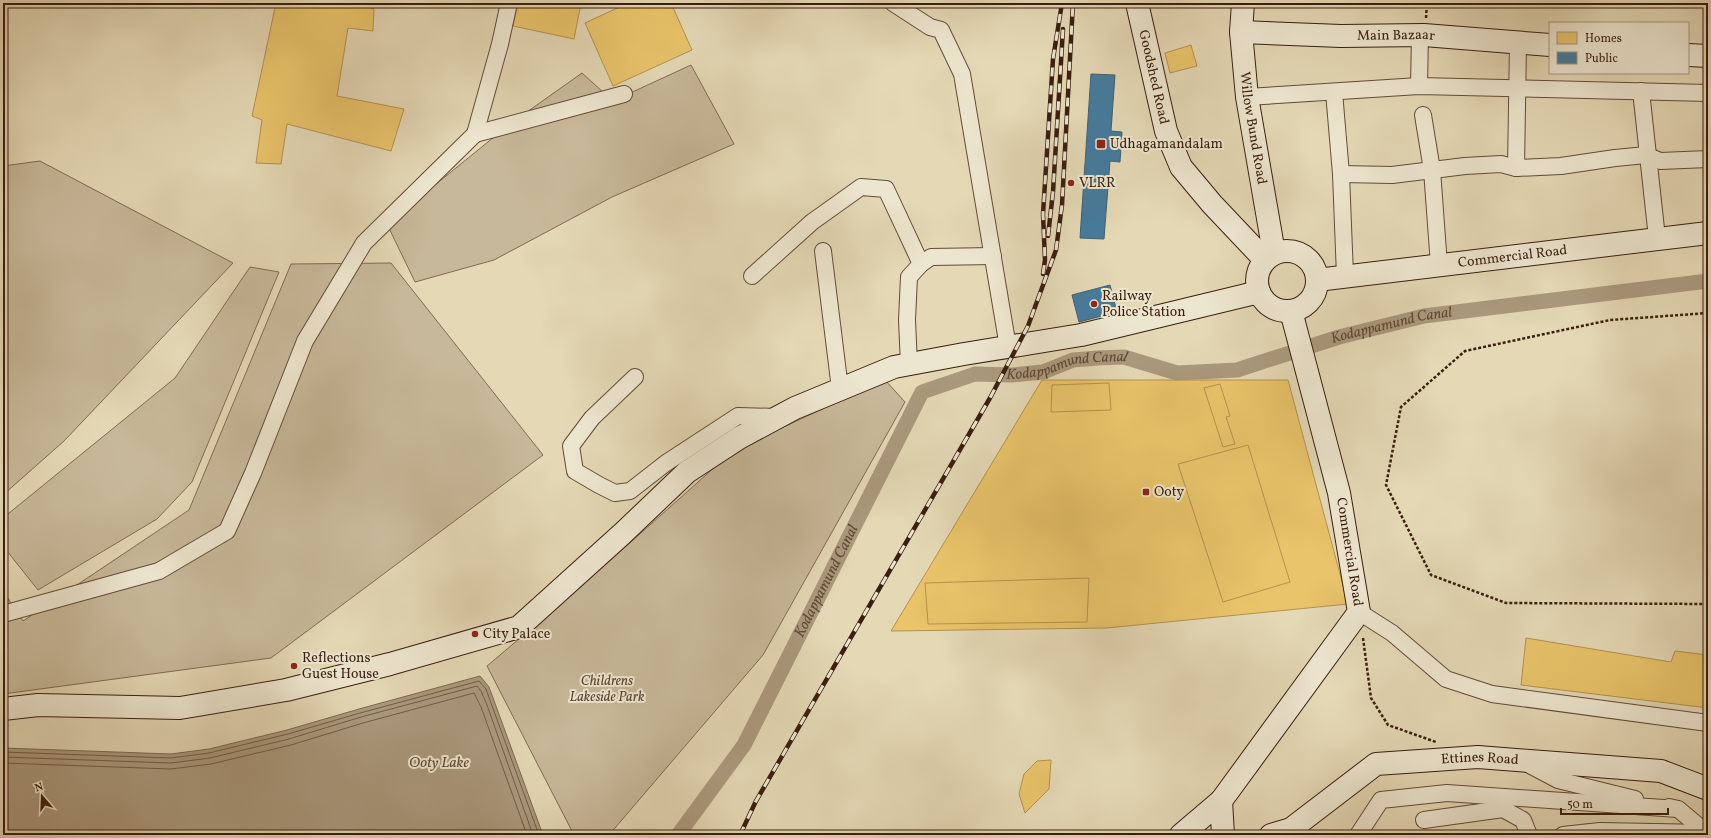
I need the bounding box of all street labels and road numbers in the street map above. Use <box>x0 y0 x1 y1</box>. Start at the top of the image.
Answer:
street label: Main Bazaar <box>1357 25 1436 45</box>
street label: Goodshed Road <box>1134 28 1174 126</box>
street label: Willow Bund Road <box>1235 71 1272 186</box>
street label: Commercial Road <box>1457 240 1568 272</box>
street label: Commercial Road <box>1331 496 1367 608</box>
street label: Ettines Road <box>1440 747 1519 770</box>

